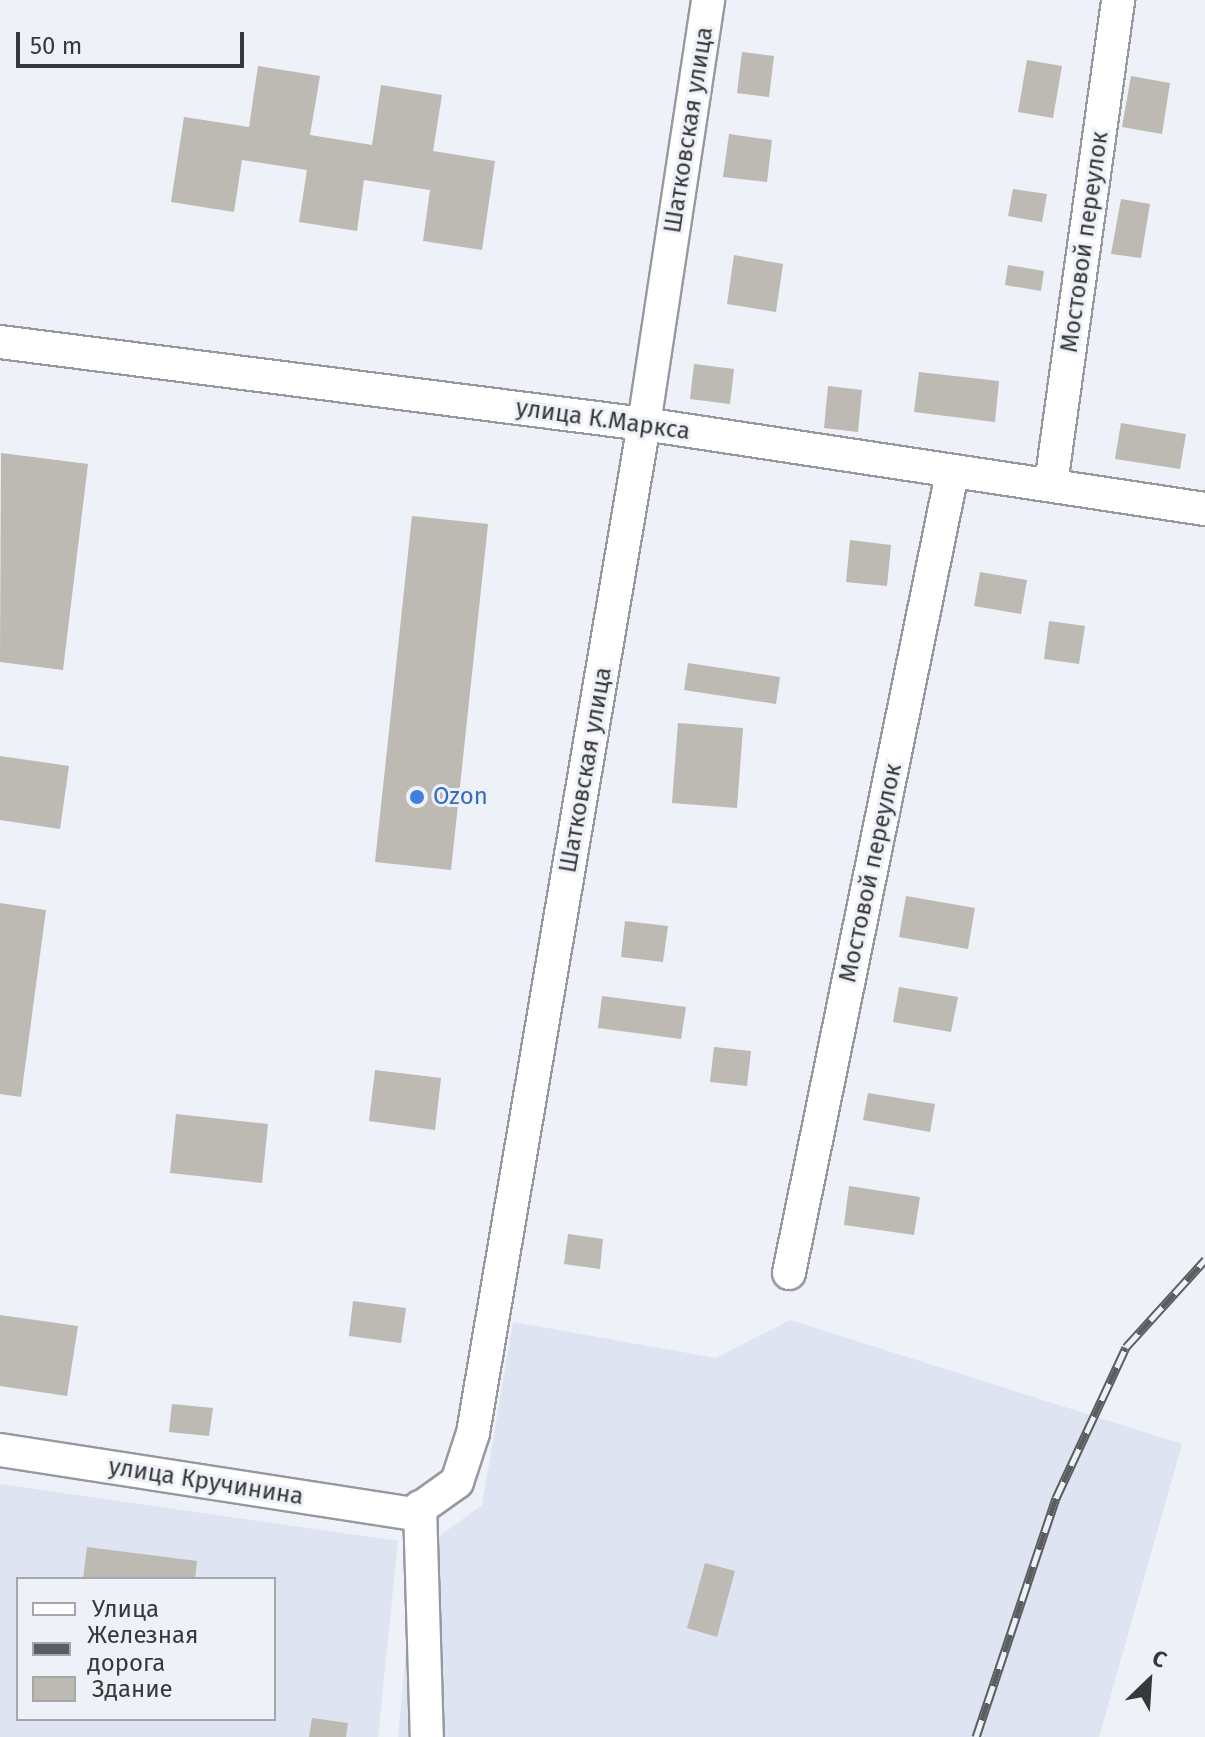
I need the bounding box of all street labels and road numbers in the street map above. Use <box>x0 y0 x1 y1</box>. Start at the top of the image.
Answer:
street label: Шатковская улица <box>658 25 720 235</box>
street label: Мостовой переулок <box>1055 130 1115 354</box>
street label: улица К.Маркса <box>514 394 692 446</box>
street label: Шатковская улица <box>554 665 618 875</box>
street label: Мостовой переулок <box>834 761 908 985</box>
street label: улица Кручинина <box>107 1452 305 1512</box>

